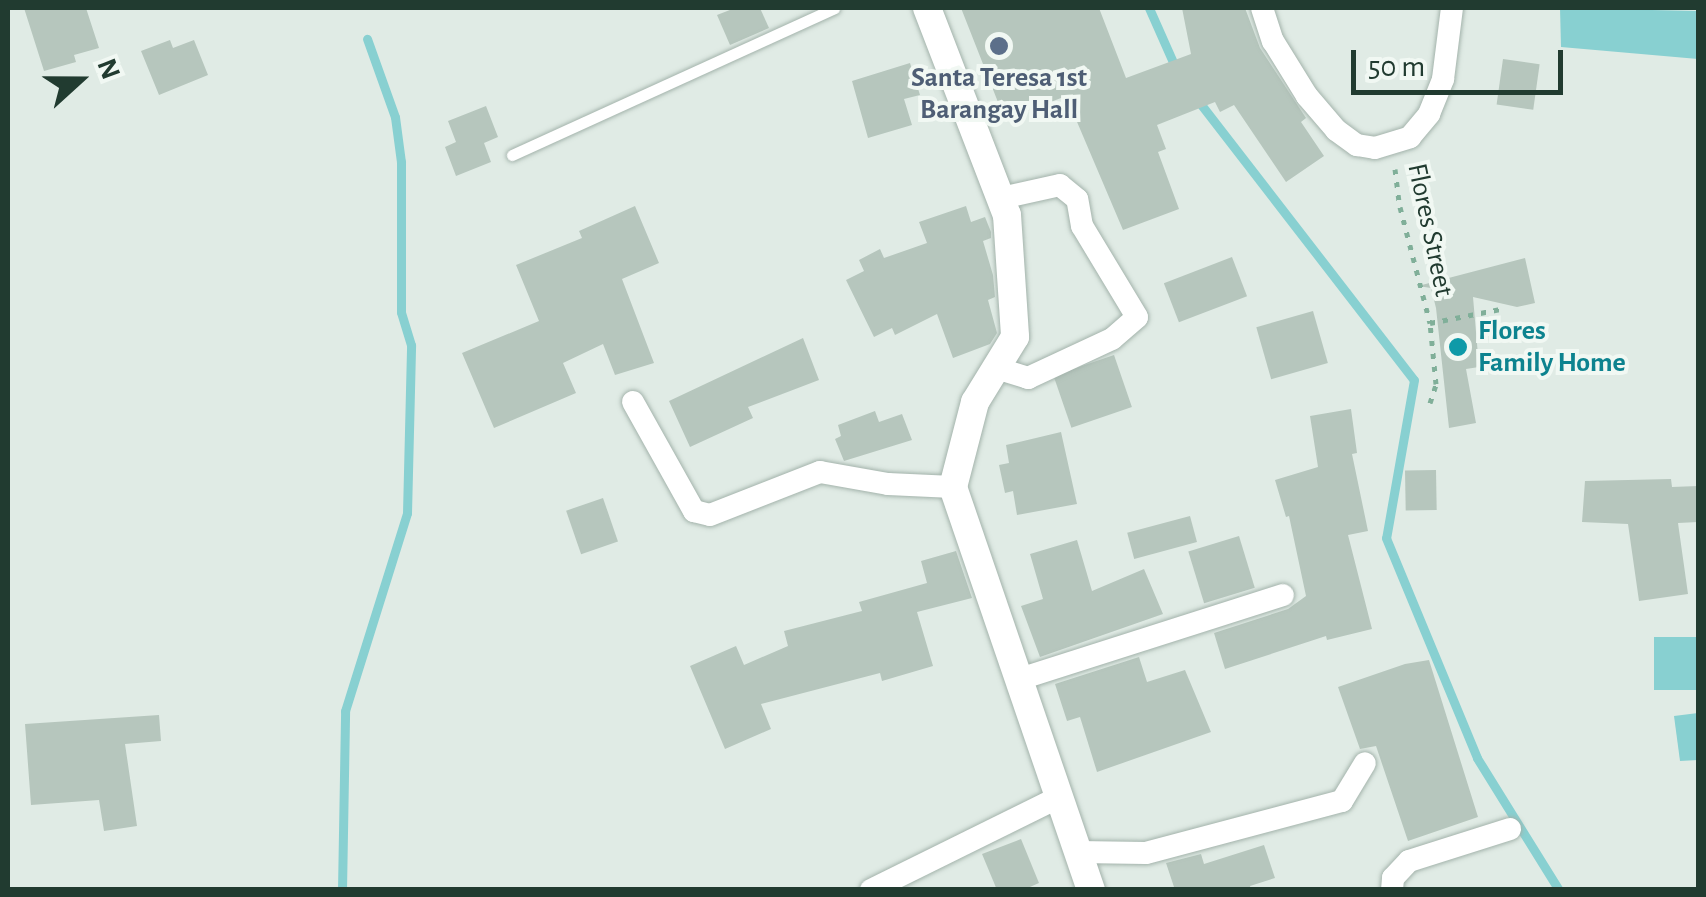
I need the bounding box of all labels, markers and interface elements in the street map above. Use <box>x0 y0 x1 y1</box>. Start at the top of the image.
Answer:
north arrow <box>30 30 130 130</box>
scale bar <box>1356 30 1568 92</box>
marker: Santa Teresa 1st Barangay Hall <box>988 35 1010 57</box>
text: 50 m <box>1368 52 1425 82</box>
text: N <box>91 55 125 83</box>
place label: Santa Teresa 1st Barangay Hall <box>911 61 1087 127</box>
street label: Flores Street <box>1399 160 1461 300</box>
place label: Flores Family Home <box>1478 314 1626 380</box>
marker: Flores Family Home <box>1447 336 1469 358</box>

